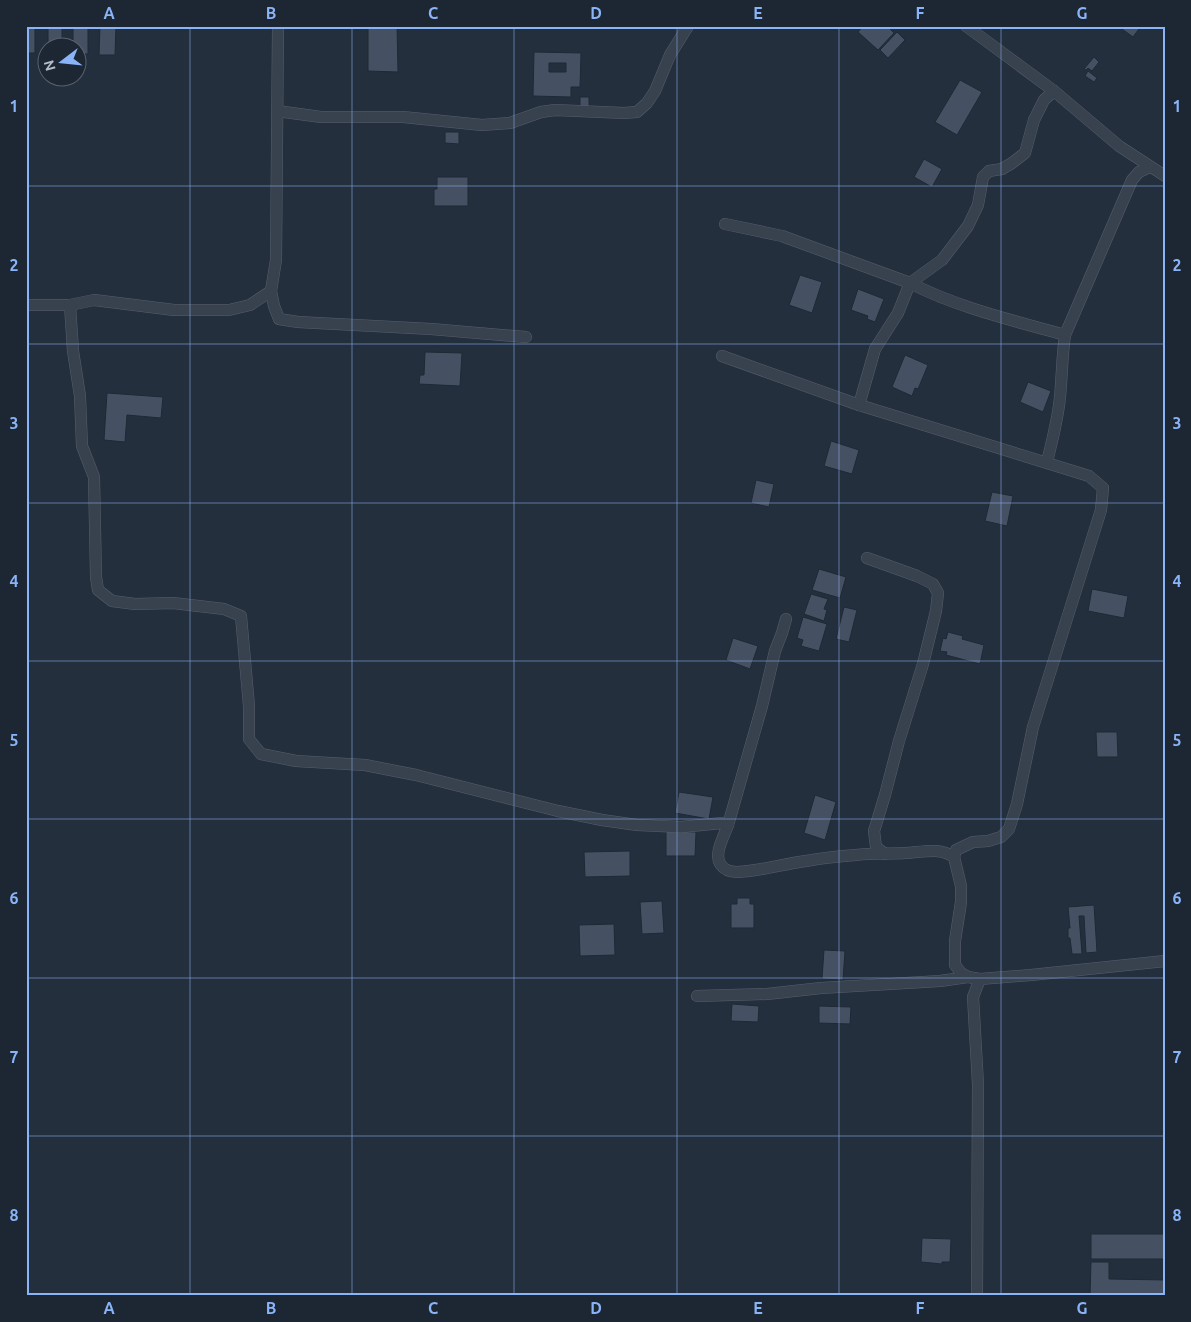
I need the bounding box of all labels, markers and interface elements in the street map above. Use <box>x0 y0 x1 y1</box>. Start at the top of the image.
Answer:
text: A <box>103 4 115 22</box>
text: B <box>266 4 276 22</box>
text: C <box>428 4 438 22</box>
text: D <box>590 4 602 22</box>
text: E <box>753 4 763 22</box>
text: F <box>916 4 925 22</box>
text: G <box>1076 4 1088 22</box>
north arrow <box>38 38 88 88</box>
text: N <box>40 58 59 73</box>
text: 1 <box>9 97 19 115</box>
text: 1 <box>1172 97 1182 115</box>
text: 2 <box>9 256 19 274</box>
text: 2 <box>1172 256 1182 274</box>
text: 3 <box>9 414 19 432</box>
text: 3 <box>1172 414 1182 432</box>
text: 4 <box>9 572 19 590</box>
text: 4 <box>1172 572 1182 590</box>
text: 5 <box>9 731 19 749</box>
text: 5 <box>1172 731 1182 749</box>
text: 6 <box>9 889 19 907</box>
text: 6 <box>1172 889 1182 907</box>
text: 7 <box>9 1048 19 1066</box>
text: 7 <box>1172 1048 1182 1066</box>
text: 8 <box>9 1206 19 1224</box>
text: 8 <box>1172 1206 1182 1224</box>
text: A <box>103 1299 115 1317</box>
text: B <box>266 1299 276 1317</box>
text: C <box>428 1299 438 1317</box>
text: D <box>590 1299 602 1317</box>
text: E <box>753 1299 763 1317</box>
text: F <box>916 1299 925 1317</box>
text: G <box>1076 1299 1088 1317</box>

